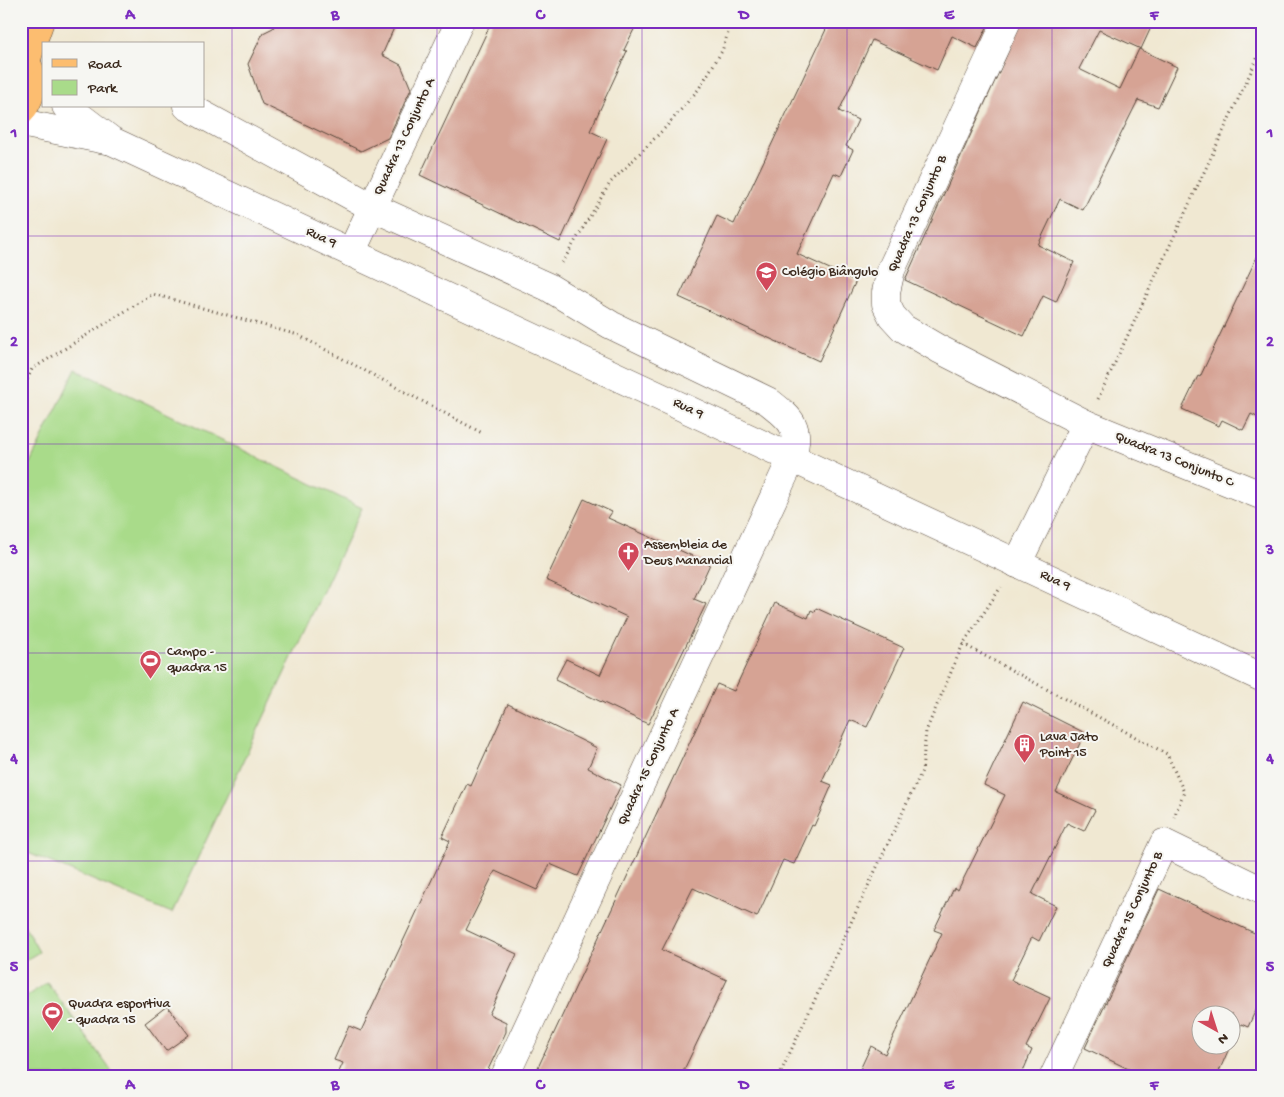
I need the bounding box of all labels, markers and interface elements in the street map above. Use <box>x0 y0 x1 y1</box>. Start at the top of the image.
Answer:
text: A <box>124 7 136 26</box>
text: B <box>330 7 340 26</box>
text: C <box>535 7 546 26</box>
text: D <box>737 7 750 26</box>
text: E <box>944 7 955 26</box>
text: F <box>1149 7 1160 26</box>
legend <box>42 42 205 108</box>
text: Road <box>88 56 122 74</box>
street label: Quadra 13 Conjunto A <box>370 75 440 198</box>
text: Park <box>87 80 118 98</box>
text: 1 <box>10 125 17 144</box>
text: 1 <box>1266 125 1273 144</box>
street label: Quadra 13 Conjunto B <box>885 152 952 275</box>
street label: Rua 9 <box>303 224 339 252</box>
school or university icon: Colégio Biângulo <box>754 260 778 291</box>
place label: Colégio Biângulo <box>782 264 878 281</box>
text: 2 <box>10 334 18 353</box>
text: 2 <box>1266 334 1274 353</box>
street label: Rua 9 <box>670 395 706 423</box>
street label: Quadra 13 Conjunto C <box>1112 428 1237 492</box>
place label: Assembleia de Deus Manancial <box>643 537 733 570</box>
church icon: Assembleia de Deus Manancial <box>616 541 640 572</box>
text: 3 <box>9 542 18 561</box>
text: 3 <box>1265 542 1274 561</box>
street label: Rua 9 <box>1037 567 1073 595</box>
place label: Campo - quadra 15 <box>167 644 227 677</box>
sports icon: Campo - quadra 15 <box>139 648 163 679</box>
street label: Quadra 15 Conjunto A <box>614 705 684 828</box>
place label: Lava Jato Point 15 <box>1039 729 1098 762</box>
building icon: Lava Jato Point 15 <box>1012 733 1036 764</box>
text: 4 <box>9 751 18 770</box>
text: 4 <box>1265 751 1274 770</box>
street label: Quadra 15 Conjunto B <box>1099 848 1168 971</box>
text: 5 <box>10 959 19 978</box>
text: 5 <box>1266 959 1275 978</box>
place label: Quadra esportiva - quadra 15 <box>68 996 171 1029</box>
sports icon: Quadra esportiva - quadra 15 <box>40 1000 64 1031</box>
north arrow <box>1192 1004 1242 1054</box>
text: N <box>1214 1029 1232 1048</box>
text: A <box>124 1077 136 1096</box>
text: B <box>330 1077 340 1096</box>
text: C <box>535 1077 546 1096</box>
text: D <box>737 1077 750 1096</box>
text: E <box>944 1077 955 1096</box>
text: F <box>1149 1077 1160 1096</box>

